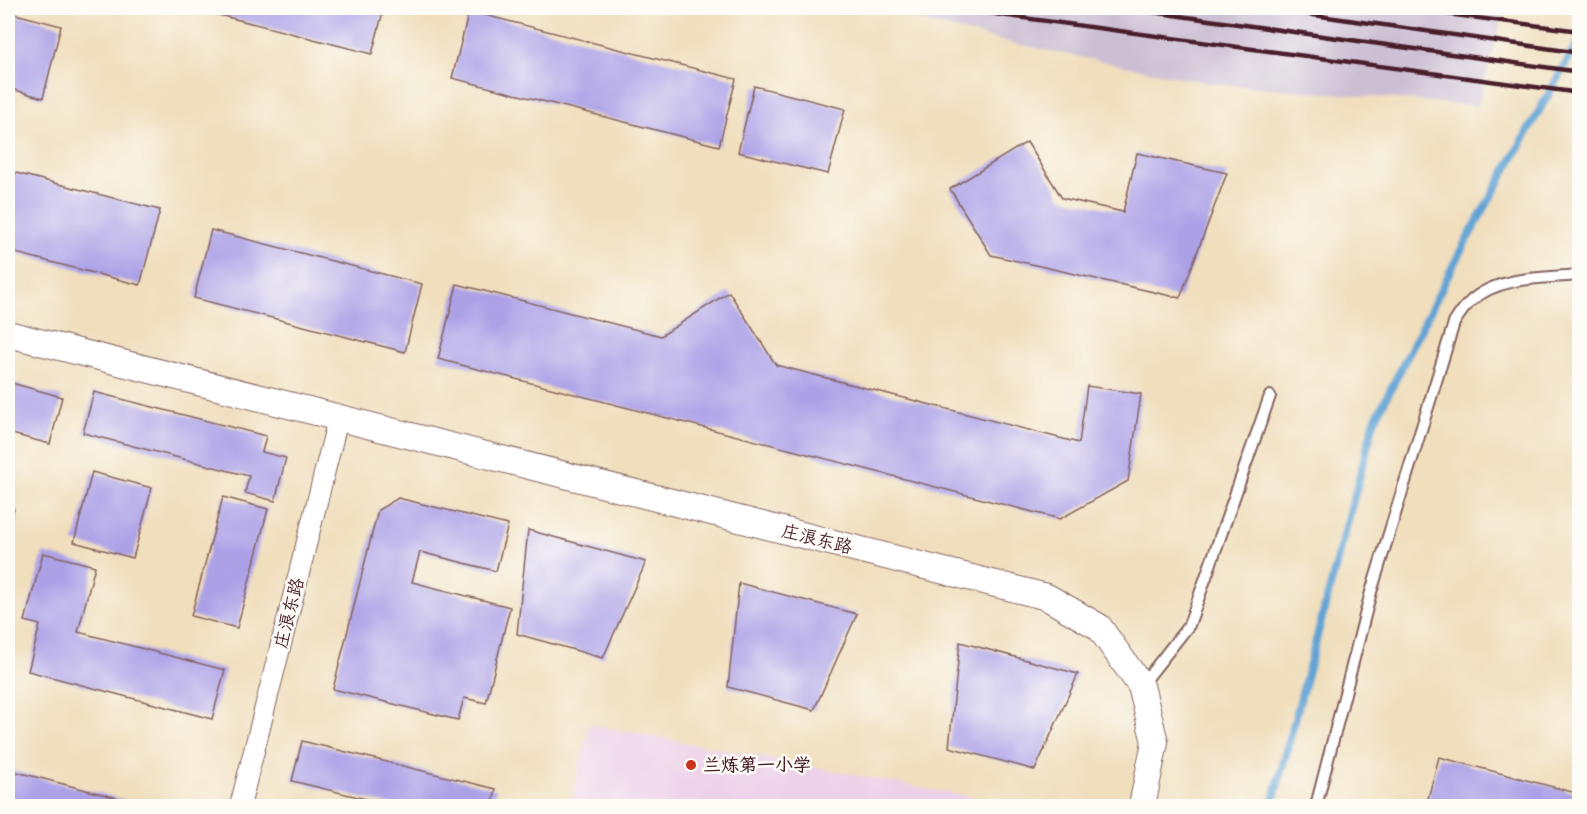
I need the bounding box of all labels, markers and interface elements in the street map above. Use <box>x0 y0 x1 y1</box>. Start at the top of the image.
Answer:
street label: 庄浪东路 <box>779 520 855 558</box>
street label: 庄浪东路 <box>270 575 308 651</box>
place label: 兰炼第一小学 <box>703 754 811 776</box>
marker: 兰炼第一小学 <box>684 758 698 772</box>

